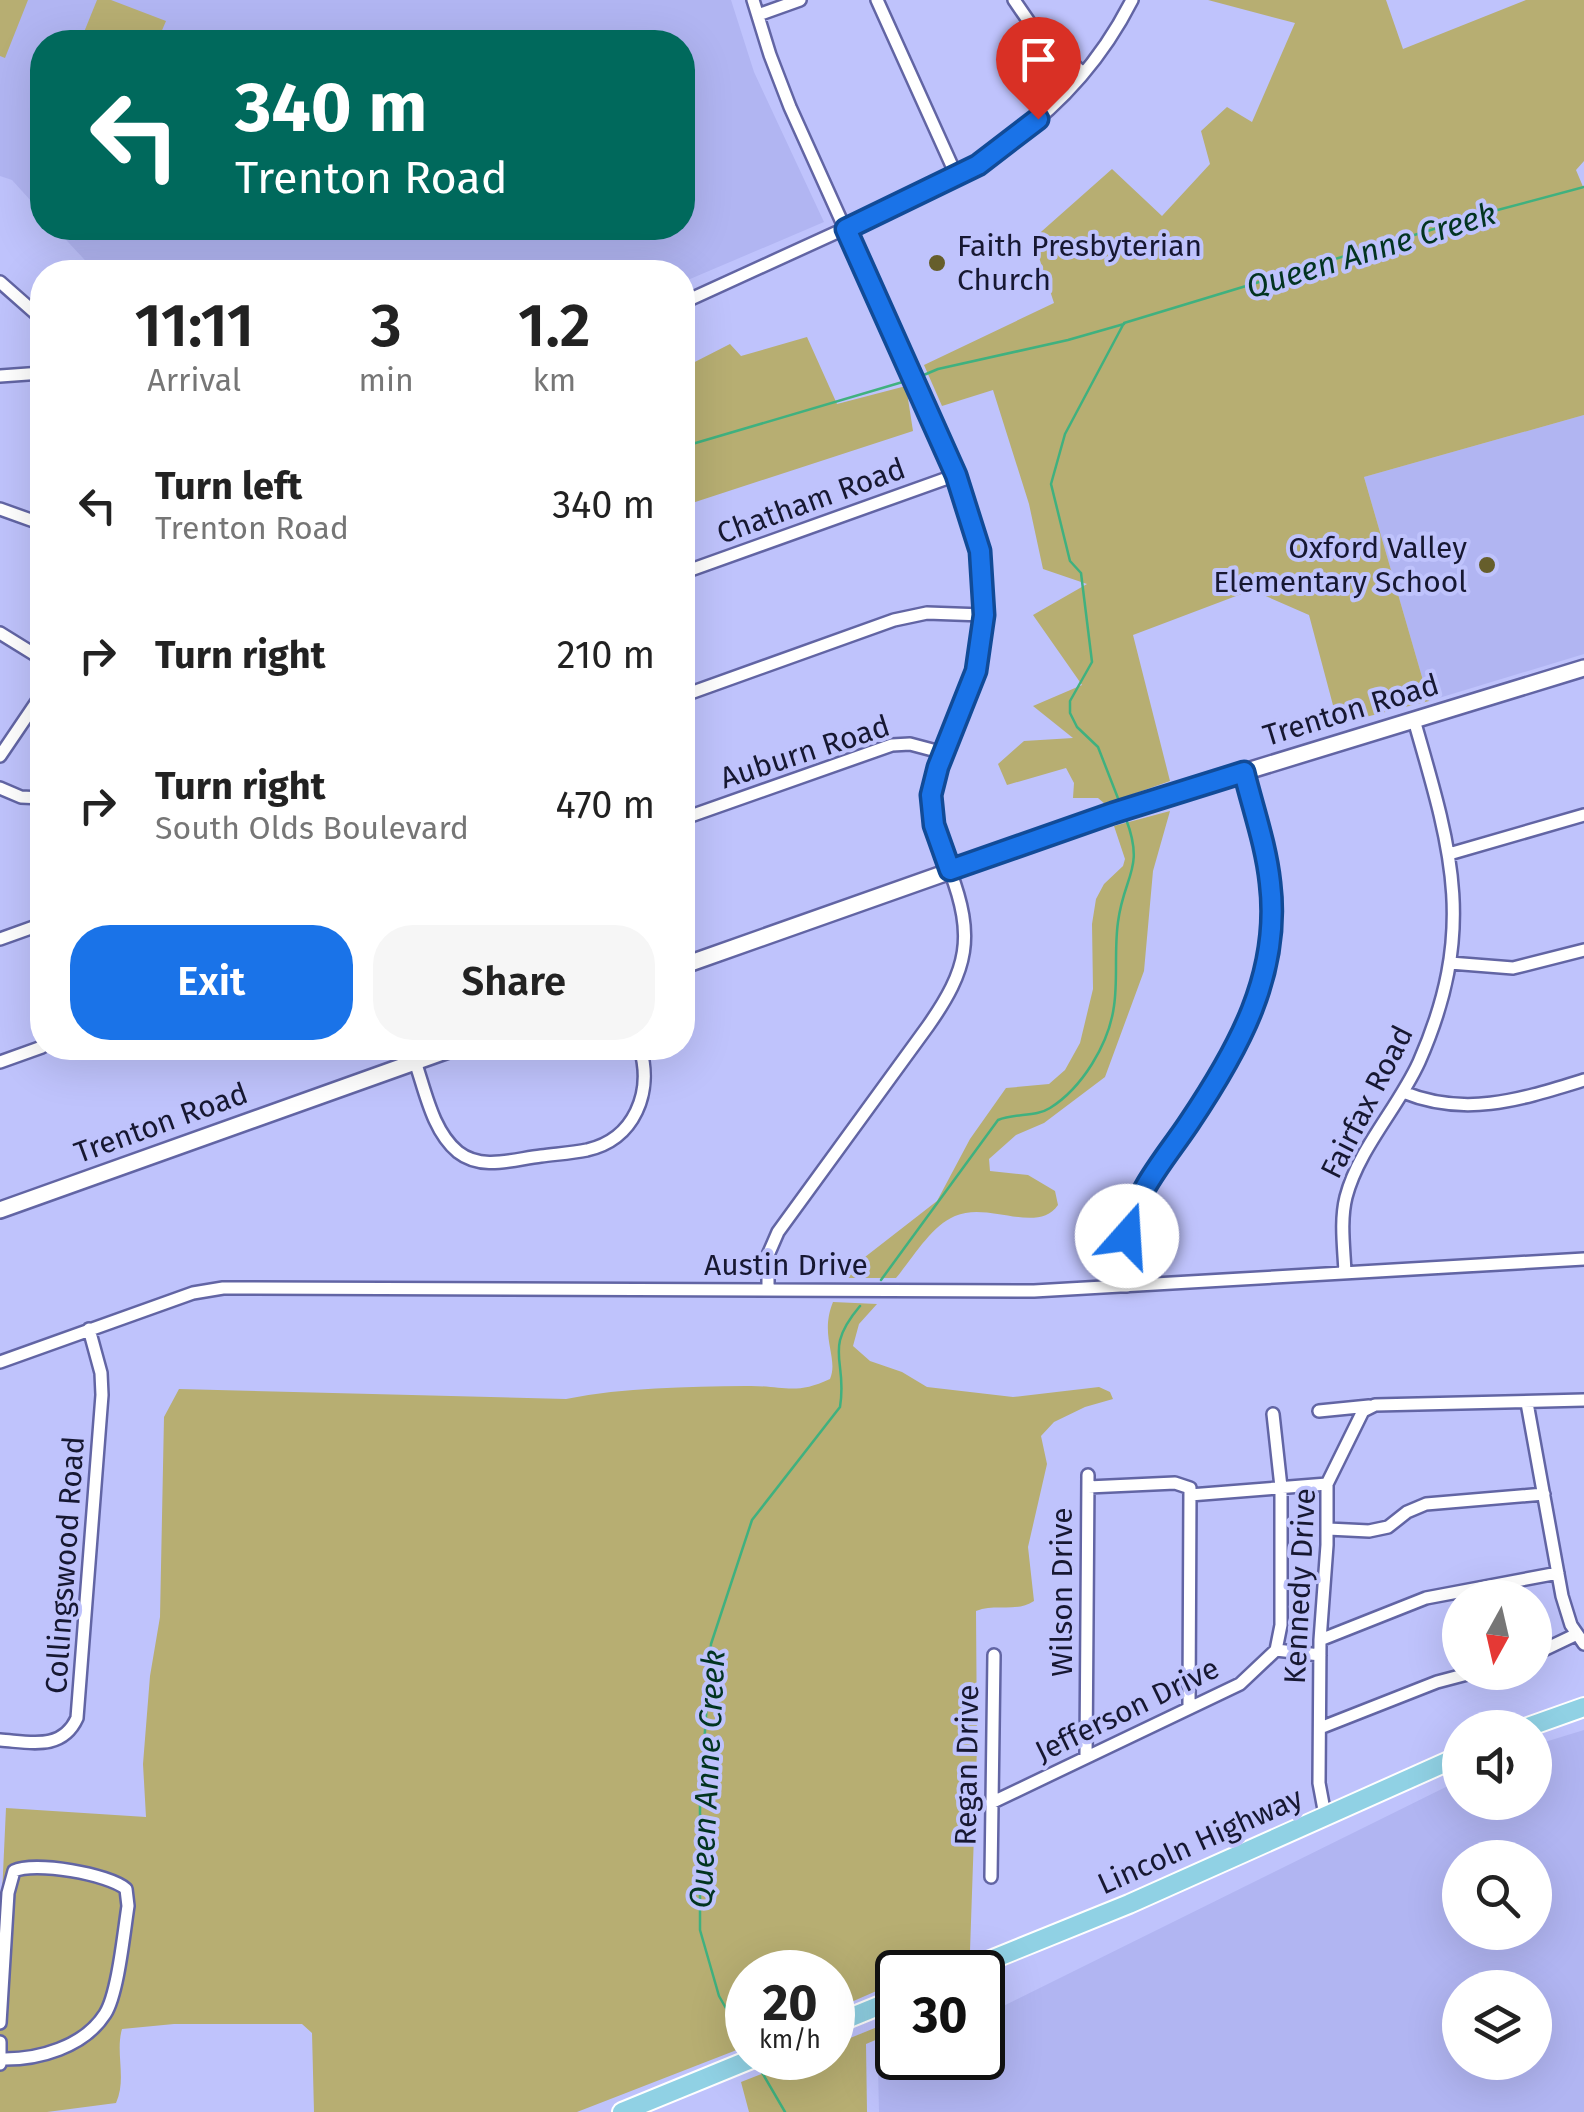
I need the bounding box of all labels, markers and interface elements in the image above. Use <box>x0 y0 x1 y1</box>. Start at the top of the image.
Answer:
pin <box>996 17 1081 120</box>
icon: arrive <box>1011 32 1066 87</box>
text: 340 m <box>235 66 428 150</box>
icon: left <box>70 70 200 200</box>
text: Trenton Road <box>235 151 508 205</box>
water label: Queen Anne Creek <box>1242 194 1500 306</box>
place label: Faith Presbyterian Church <box>957 228 1202 298</box>
marker: Faith Presbyterian Church <box>926 252 948 274</box>
text: 11:11 <box>134 290 254 362</box>
text: 3 <box>371 290 402 362</box>
text: 1.2 <box>518 290 591 362</box>
text: Arrival <box>147 361 241 399</box>
text: min <box>358 361 414 399</box>
text: km <box>532 361 576 399</box>
street label: Chatham Road <box>712 450 910 552</box>
text: Turn left <box>155 463 302 509</box>
icon: left <box>70 478 125 533</box>
text: 340 m <box>552 482 655 528</box>
text: Trenton Road <box>155 509 349 547</box>
place label: Oxford Valley Elementary School <box>1213 530 1467 600</box>
marker: Oxford Valley Elementary School <box>1476 554 1498 576</box>
icon: right <box>70 628 125 683</box>
text: Turn right <box>155 632 325 678</box>
text: 210 m <box>557 632 655 678</box>
street label: Trenton Road <box>1259 666 1443 754</box>
street label: Auburn Road <box>716 708 894 796</box>
text: Turn right <box>155 763 325 809</box>
icon: right <box>70 778 125 833</box>
text: 470 m <box>555 782 655 828</box>
text: South Olds Boulevard <box>155 809 469 847</box>
button: Exit <box>70 925 353 1040</box>
button: Share <box>373 925 655 1040</box>
street label: Fairfax Road <box>1313 1020 1421 1184</box>
street label: Trenton Road <box>69 1075 253 1171</box>
position arrow <box>1075 1184 1179 1288</box>
street label: Austin Drive <box>704 1247 868 1283</box>
street label: Collingswood Road <box>38 1435 92 1695</box>
street label: Kennedy Drive <box>1277 1487 1323 1685</box>
street label: Wilson Drive <box>1044 1507 1080 1677</box>
north arrow <box>1442 1580 1552 1690</box>
map controls <box>1442 1580 1552 2080</box>
water label: Queen Anne Creek <box>681 1649 733 1909</box>
street label: Jefferson Drive <box>1029 1650 1225 1770</box>
street label: Regan Drive <box>948 1684 986 1846</box>
button: sound <box>1442 1710 1552 1820</box>
street label: Lincoln Highway <box>1092 1780 1308 1902</box>
button: search <box>1442 1840 1552 1950</box>
speed limit sign: 30 <box>875 1950 1005 2080</box>
button: layers <box>1442 1970 1552 2080</box>
text: 20 <box>762 1973 818 2033</box>
text: km/h <box>759 2025 821 2055</box>

